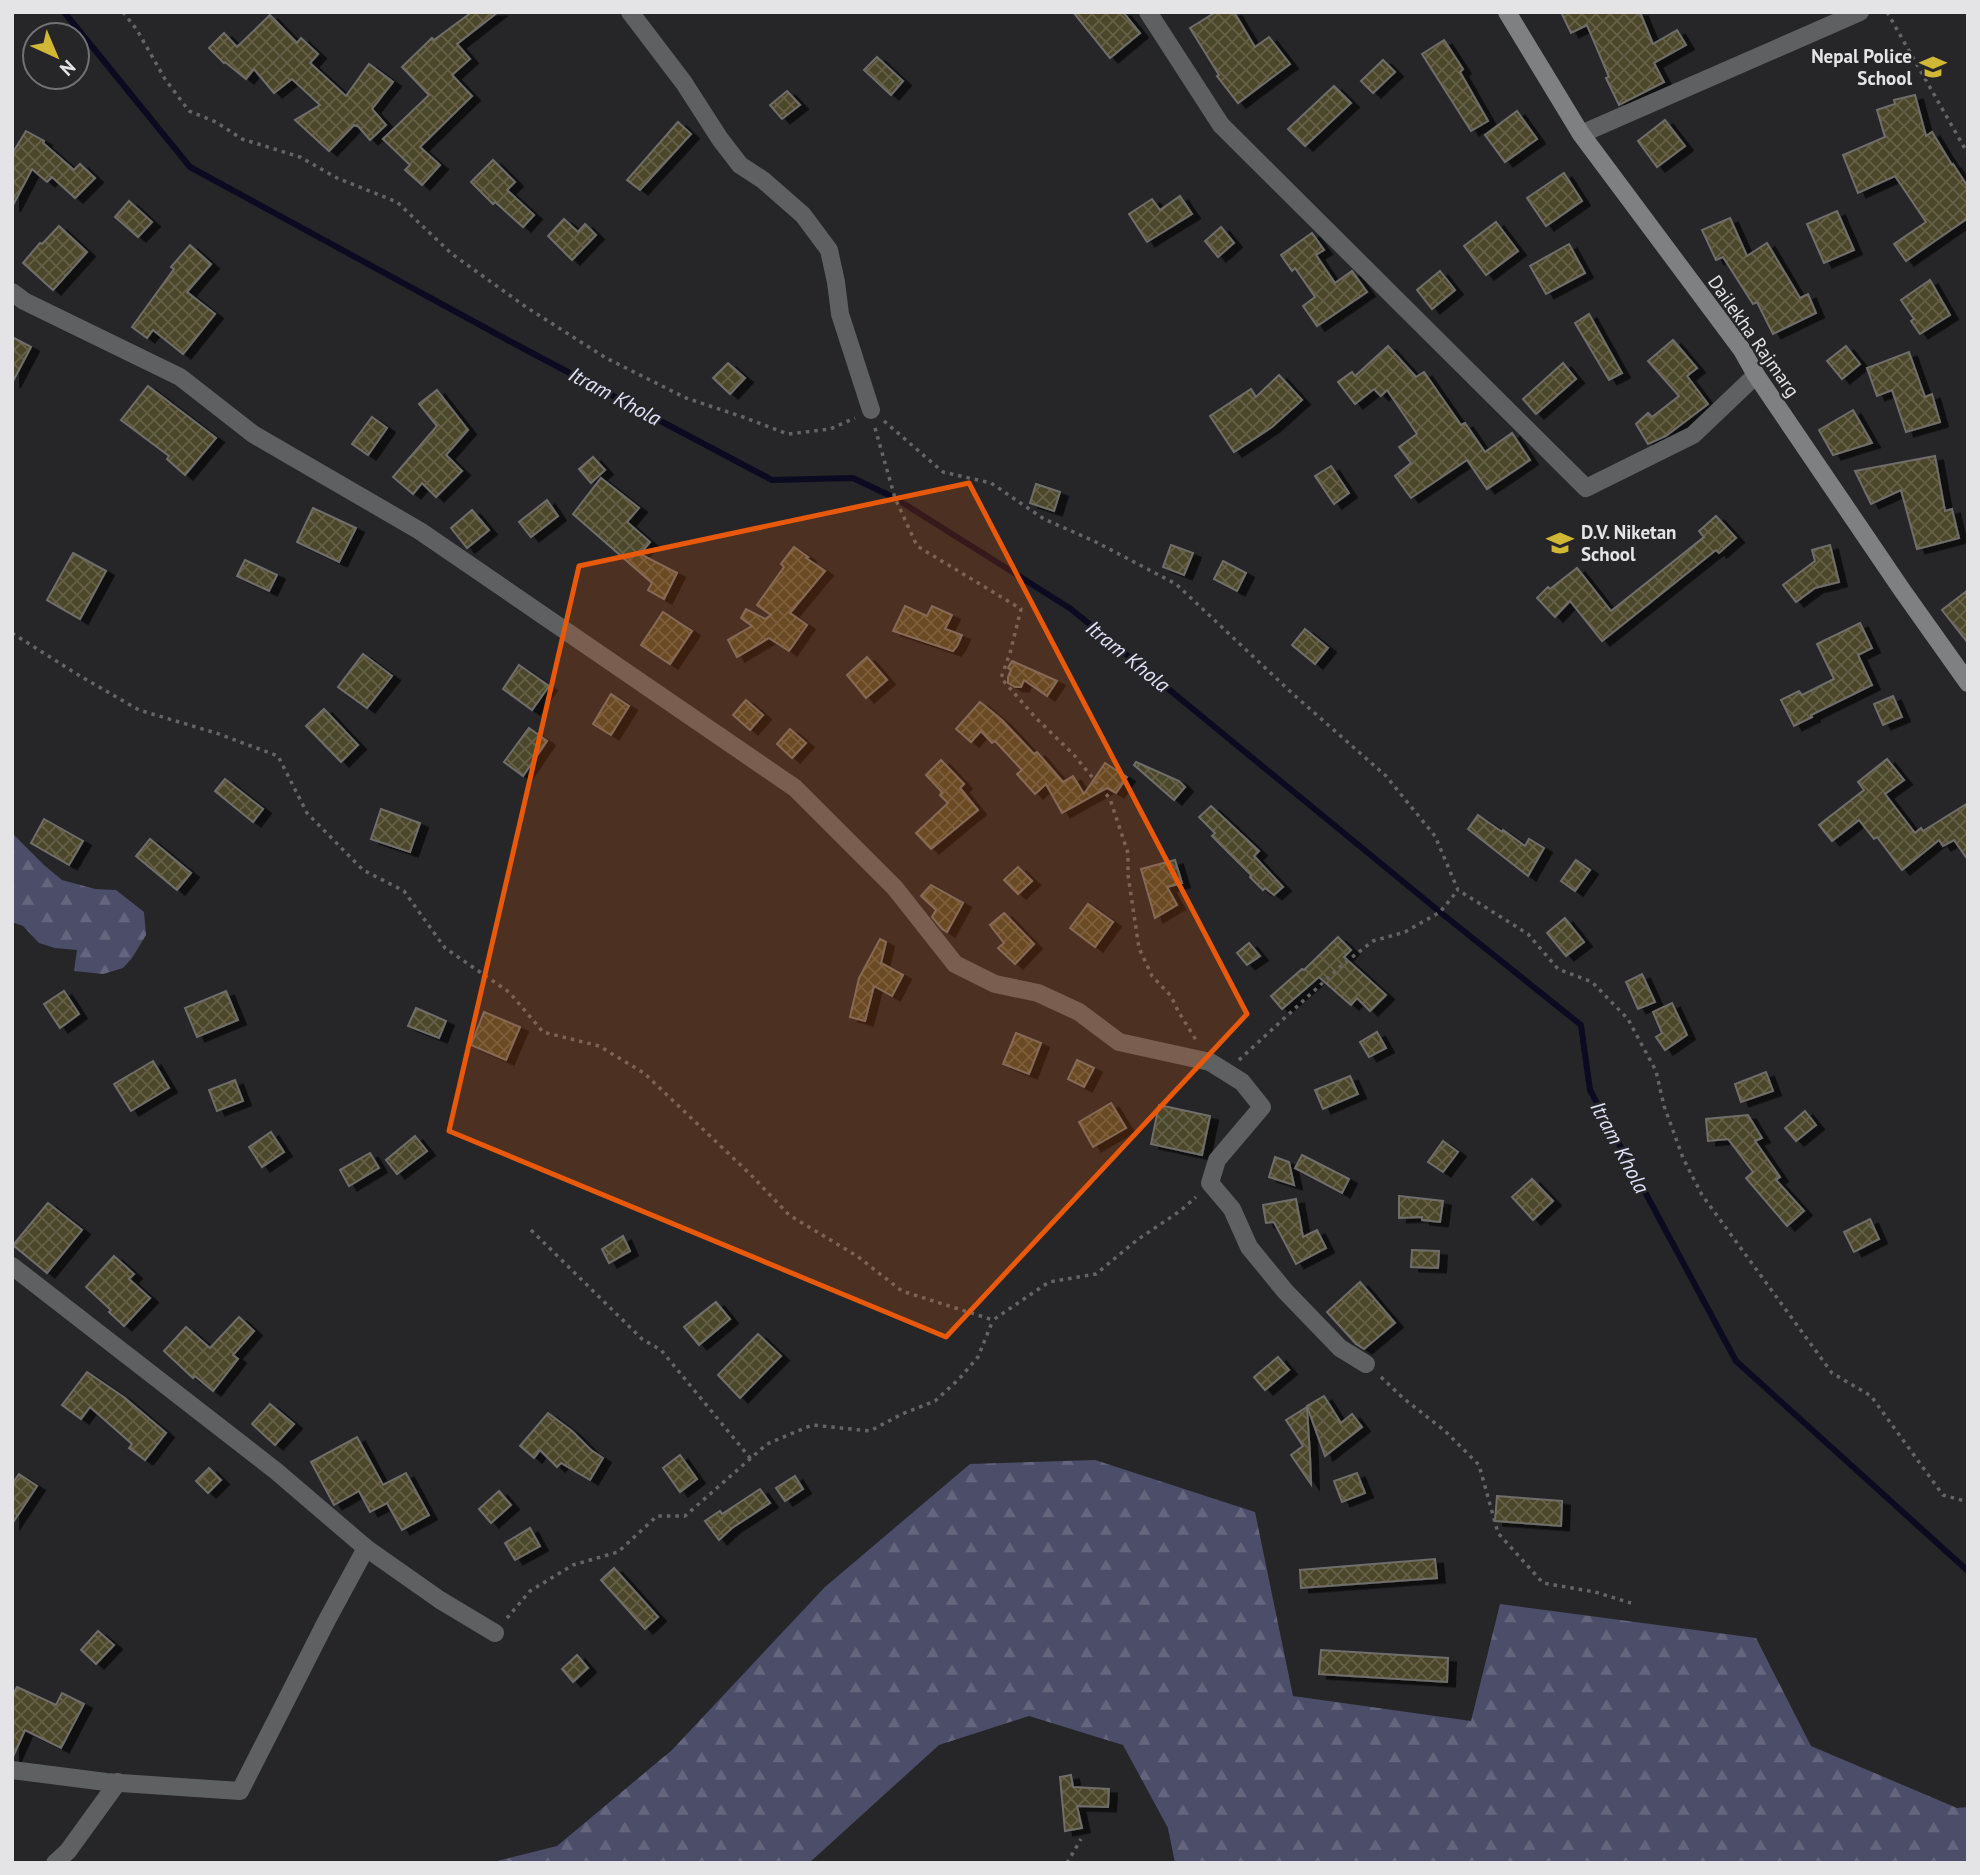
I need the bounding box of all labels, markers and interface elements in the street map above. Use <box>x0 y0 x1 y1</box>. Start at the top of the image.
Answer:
north arrow <box>21 21 91 91</box>
place label: Nepal Police School <box>1811 44 1912 90</box>
school or university icon: Nepal Police School <box>1918 52 1948 82</box>
text: N <box>55 55 81 81</box>
street label: Dailekha Rajmarg <box>1703 270 1805 402</box>
water label: Itram Khola <box>564 360 666 432</box>
place label: D.V. Niketan School <box>1581 520 1676 566</box>
school or university icon: D.V. Niketan School <box>1545 528 1575 558</box>
water label: Itram Khola <box>1080 614 1176 699</box>
water label: Itram Khola <box>1584 1096 1656 1198</box>

